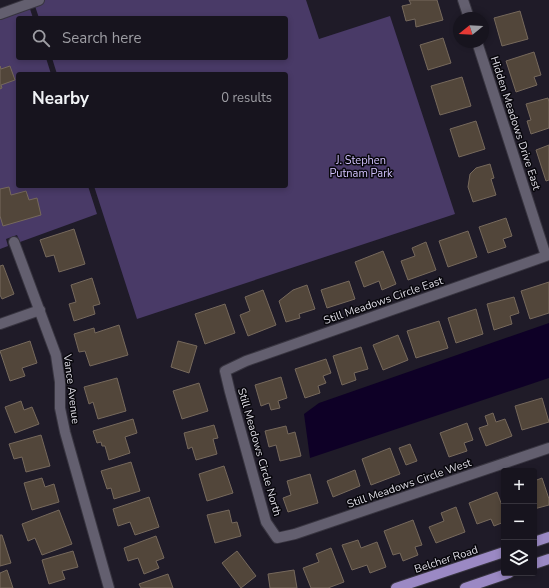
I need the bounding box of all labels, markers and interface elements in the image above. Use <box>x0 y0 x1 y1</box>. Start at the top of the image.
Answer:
north arrow <box>453 12 489 48</box>
search box <box>16 16 288 60</box>
icon: search <box>30 27 52 49</box>
text: Search here <box>62 28 142 48</box>
street label: Hidden Meadows Drive East <box>487 54 544 192</box>
text: Nearby <box>32 87 89 110</box>
text: 0 results <box>221 89 272 107</box>
park label: J. Stephen Putnam Park <box>329 153 393 181</box>
street label: Still Meadows Circle East <box>321 273 445 328</box>
street label: Vance Avenue <box>60 352 83 425</box>
street label: Still Meadows Circle North <box>234 386 285 518</box>
street label: Still Meadows Circle West <box>345 455 473 512</box>
map controls <box>501 468 537 576</box>
button: + <box>501 468 537 504</box>
button: − <box>501 504 537 540</box>
button: layers <box>501 540 537 576</box>
street label: Belcher Road <box>412 542 480 577</box>

